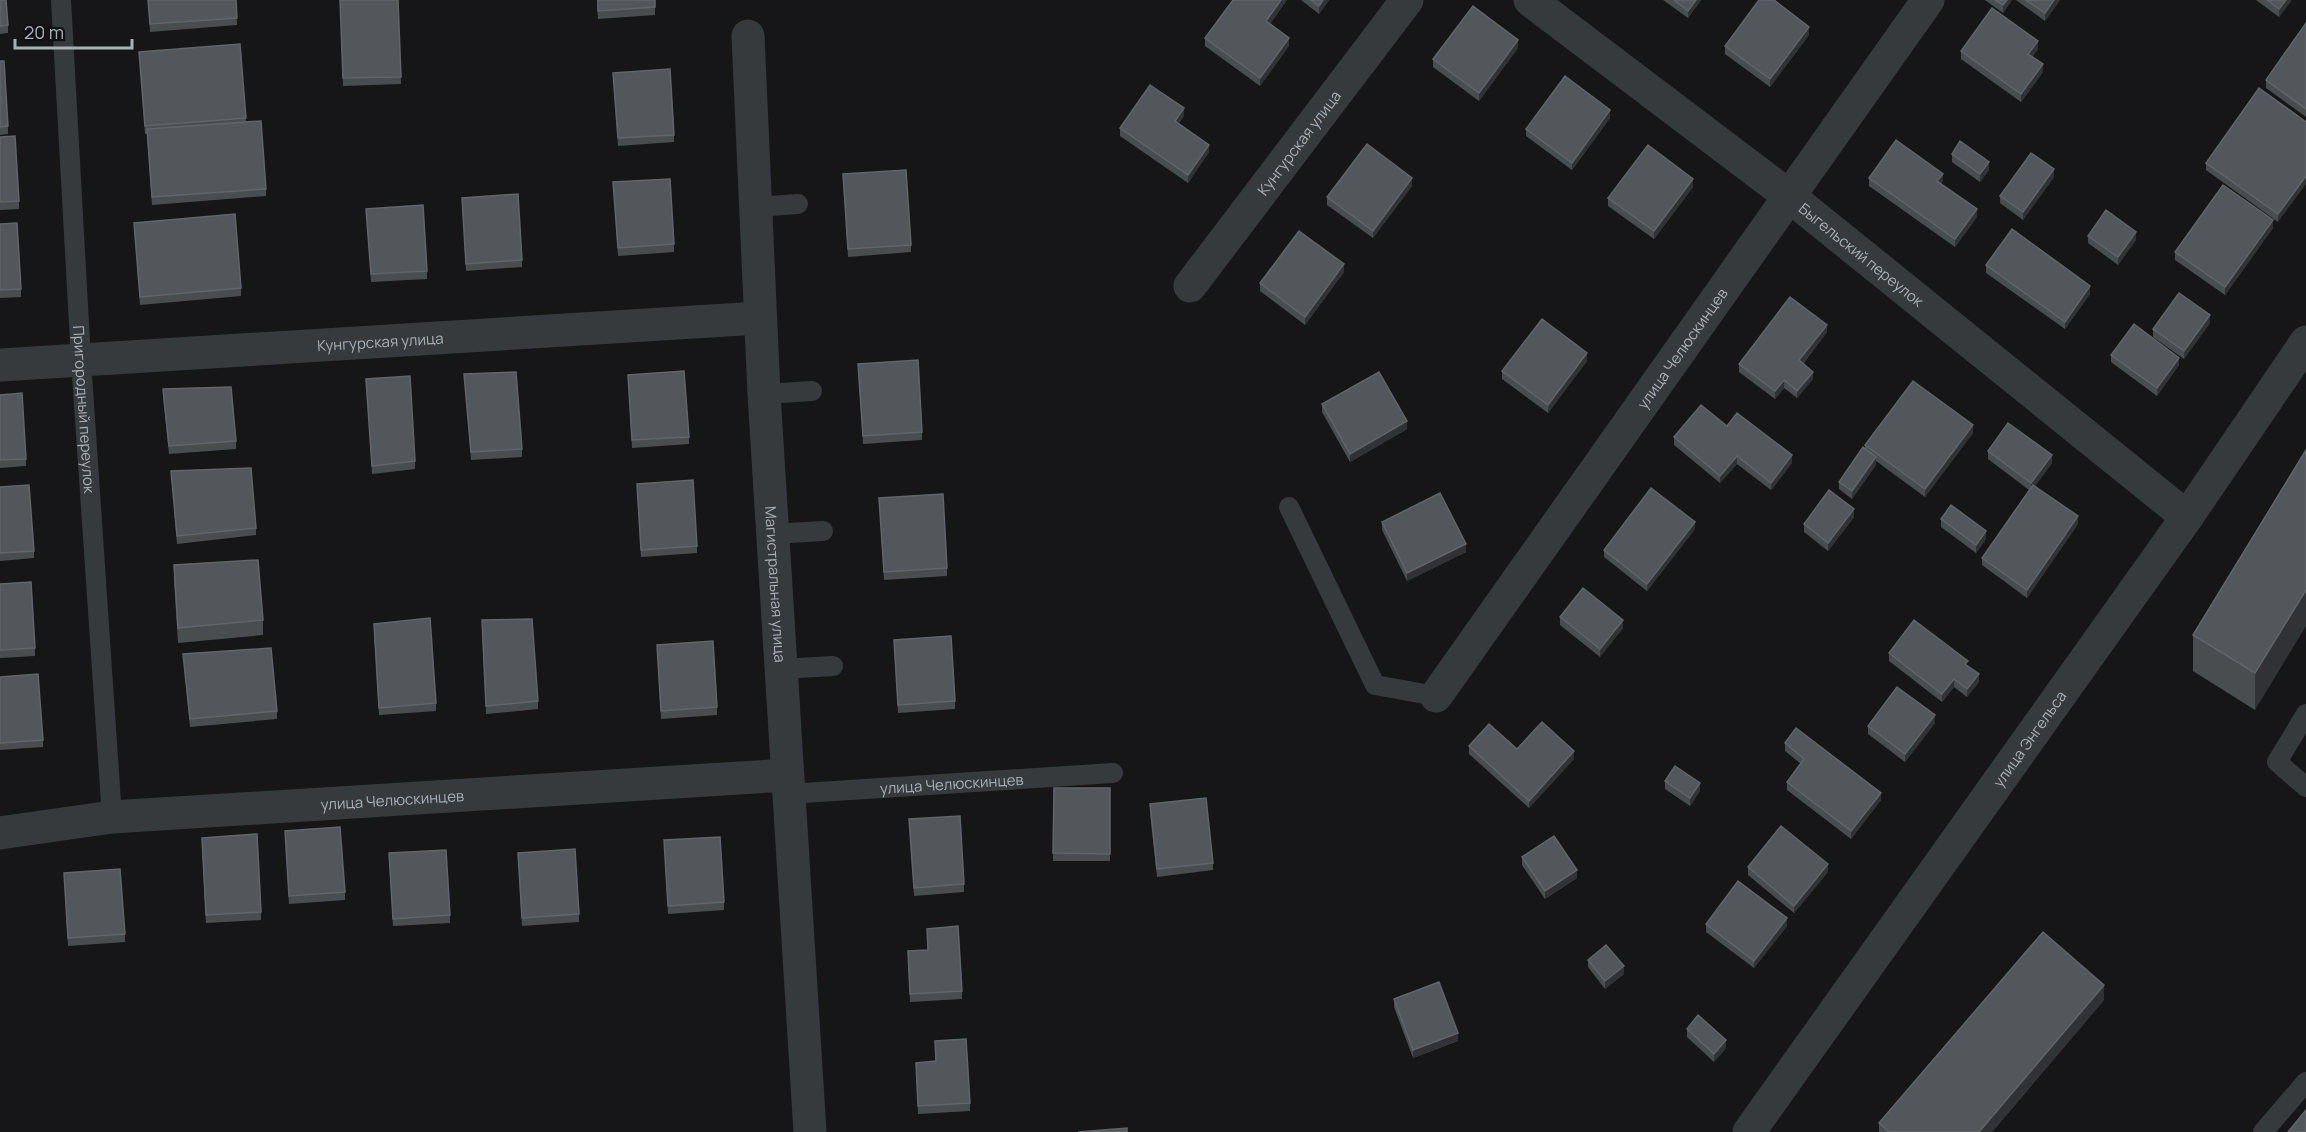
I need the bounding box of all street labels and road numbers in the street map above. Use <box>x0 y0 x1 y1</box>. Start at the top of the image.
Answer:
street label: Кунгурская улица <box>1252 86 1345 199</box>
street label: Быгельский переулок <box>1795 198 1929 312</box>
street label: улица Челюскинцев <box>1632 283 1732 413</box>
street label: Пригородный переулок <box>69 325 101 494</box>
street label: Кунгурская улица <box>316 327 444 356</box>
street label: Магистральная улица <box>761 505 791 663</box>
street label: улица Энгельса <box>1988 686 2071 791</box>
street label: улица Челюскинцев <box>879 768 1024 799</box>
street label: улица Челюскинцев <box>320 785 465 814</box>

